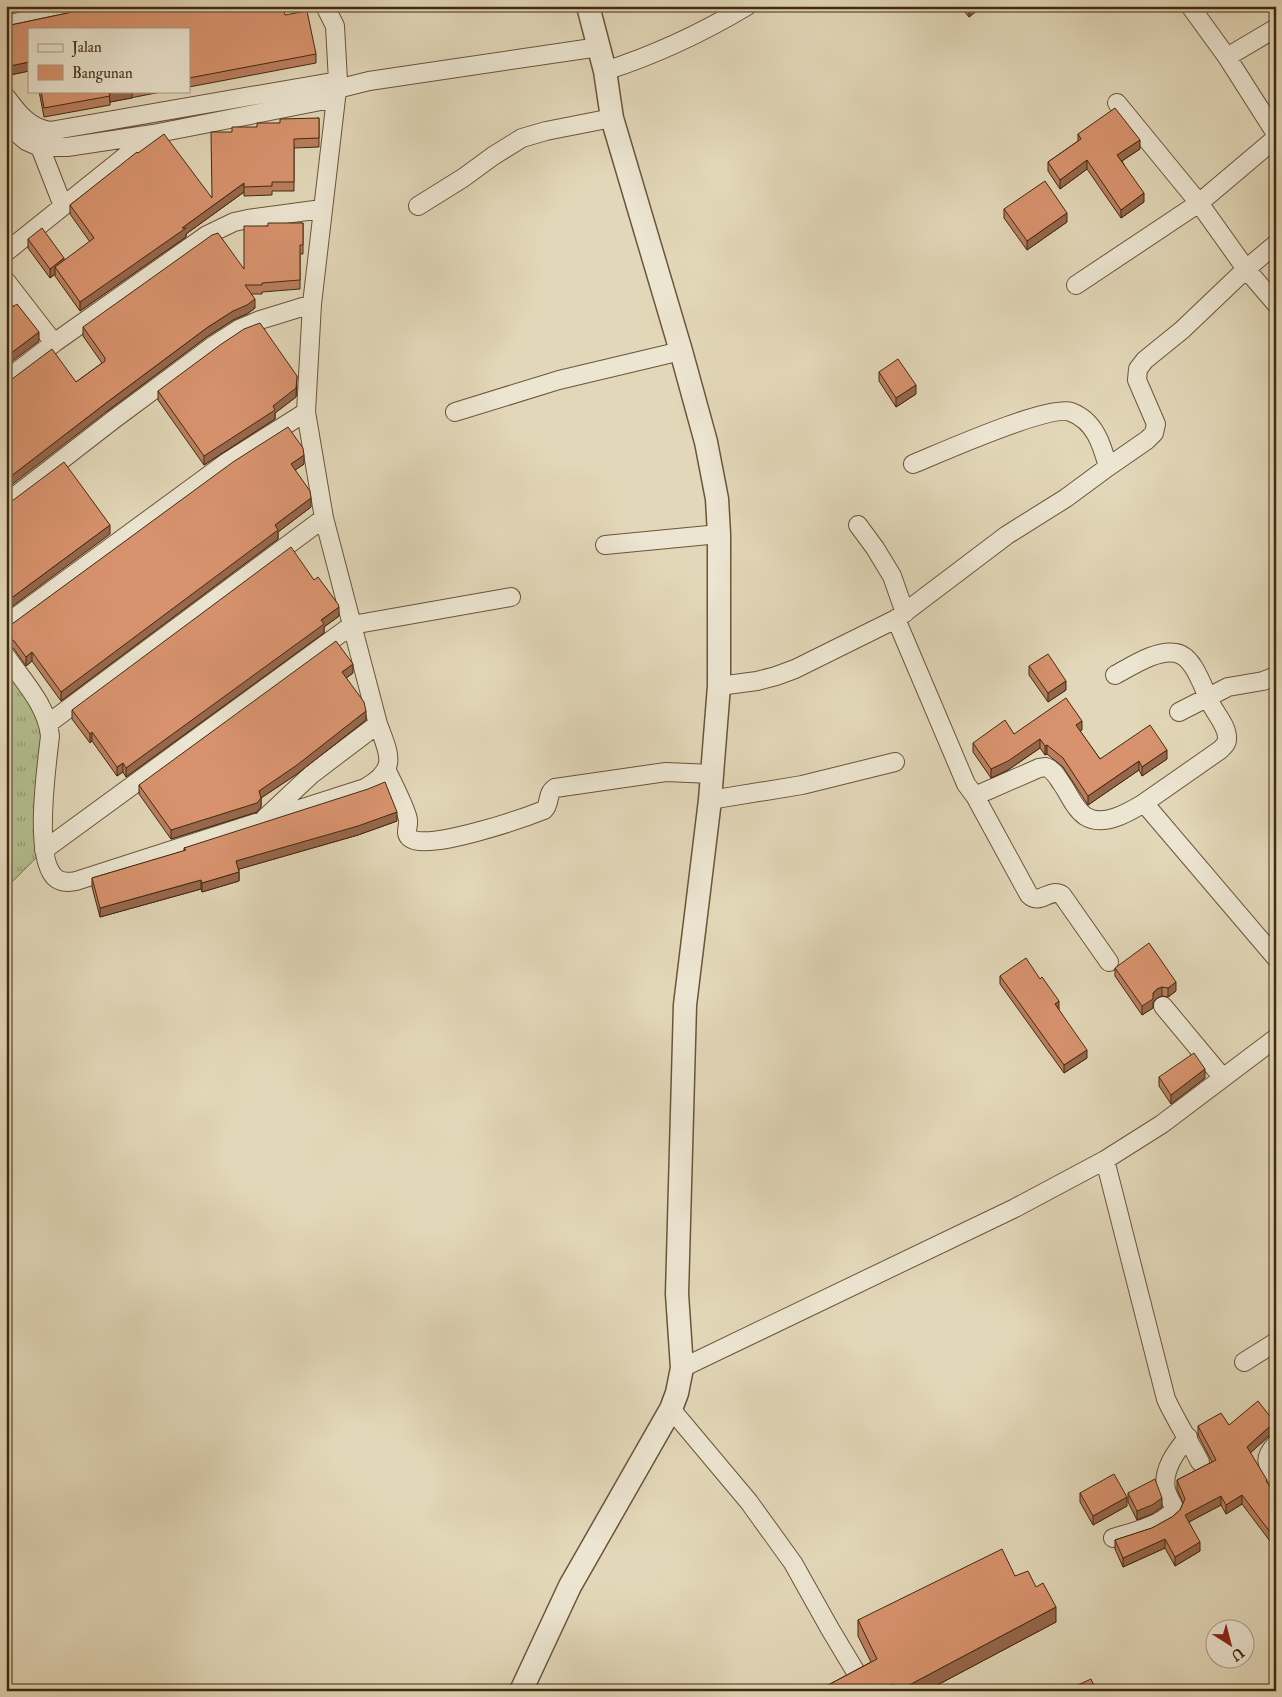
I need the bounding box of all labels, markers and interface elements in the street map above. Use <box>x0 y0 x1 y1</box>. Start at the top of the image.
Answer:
legend <box>28 28 190 92</box>
text: Jalan <box>71 38 102 58</box>
text: Bangunan <box>72 64 133 83</box>
north arrow <box>1204 1620 1254 1670</box>
text: U <box>1227 1644 1247 1665</box>

